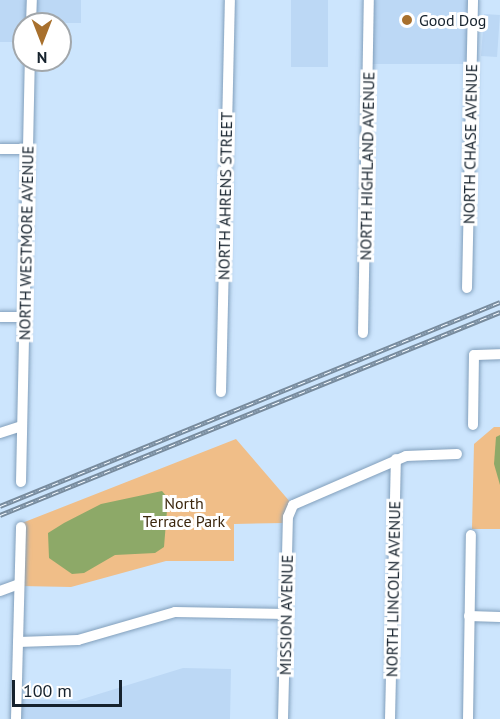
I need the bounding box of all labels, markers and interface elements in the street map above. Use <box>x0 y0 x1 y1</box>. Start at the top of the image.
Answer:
place label: Good Dog <box>419 10 486 30</box>
north arrow <box>12 12 72 72</box>
marker: Good Dog <box>400 13 414 27</box>
text: N <box>37 48 47 68</box>
street label: NORTH CHASE AVENUE <box>459 63 481 225</box>
street label: NORTH HIGHLAND AVENUE <box>356 71 378 261</box>
street label: NORTH AHRENS STREET <box>214 111 236 281</box>
street label: NORTH WESTMORE AVENUE <box>15 145 37 341</box>
park label: North Terrace Park <box>143 493 225 531</box>
street label: NORTH LINCOLN AVENUE <box>382 500 404 678</box>
street label: MISSION AVENUE <box>275 554 297 676</box>
scale bar <box>15 668 124 706</box>
text: 100 m <box>23 679 72 702</box>

